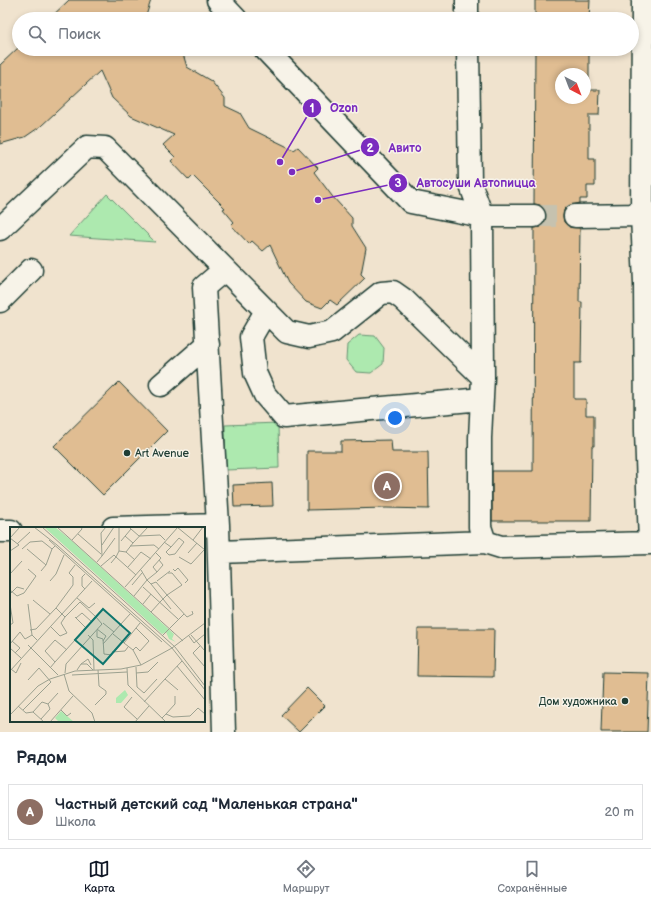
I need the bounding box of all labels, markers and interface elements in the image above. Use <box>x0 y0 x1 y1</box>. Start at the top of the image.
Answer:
search box <box>12 12 639 56</box>
icon: search <box>26 23 48 45</box>
text: Поиск <box>58 25 101 44</box>
north arrow <box>555 68 591 104</box>
callout: Ozon <box>302 96 366 120</box>
text: 1 <box>309 101 315 116</box>
text: Ozon <box>330 101 358 116</box>
callout: Авито <box>360 135 429 159</box>
text: 2 <box>366 141 374 156</box>
text: Авито <box>388 141 422 156</box>
callout: Автосуши Автопицца <box>388 171 543 195</box>
text: 3 <box>394 176 402 191</box>
text: Автосуши Автопицца <box>415 176 537 191</box>
your location <box>385 408 405 428</box>
place label: Art Avenue <box>135 447 190 460</box>
marker: Art Avenue <box>122 448 132 458</box>
pin: A <box>374 471 400 501</box>
inset map <box>10 527 205 722</box>
place label: Дом художника <box>539 695 617 708</box>
marker: Дом художника <box>620 696 630 706</box>
text: Рядом <box>16 748 67 768</box>
text: Частный детский сад "Маленькая страна" <box>55 795 358 814</box>
text: A <box>26 804 34 820</box>
text: 20 m <box>604 804 634 820</box>
text: Школа <box>55 814 96 830</box>
tab: Карта <box>84 858 115 895</box>
tab: Маршрут <box>283 858 330 895</box>
tab: Сохранённые <box>498 858 567 895</box>

